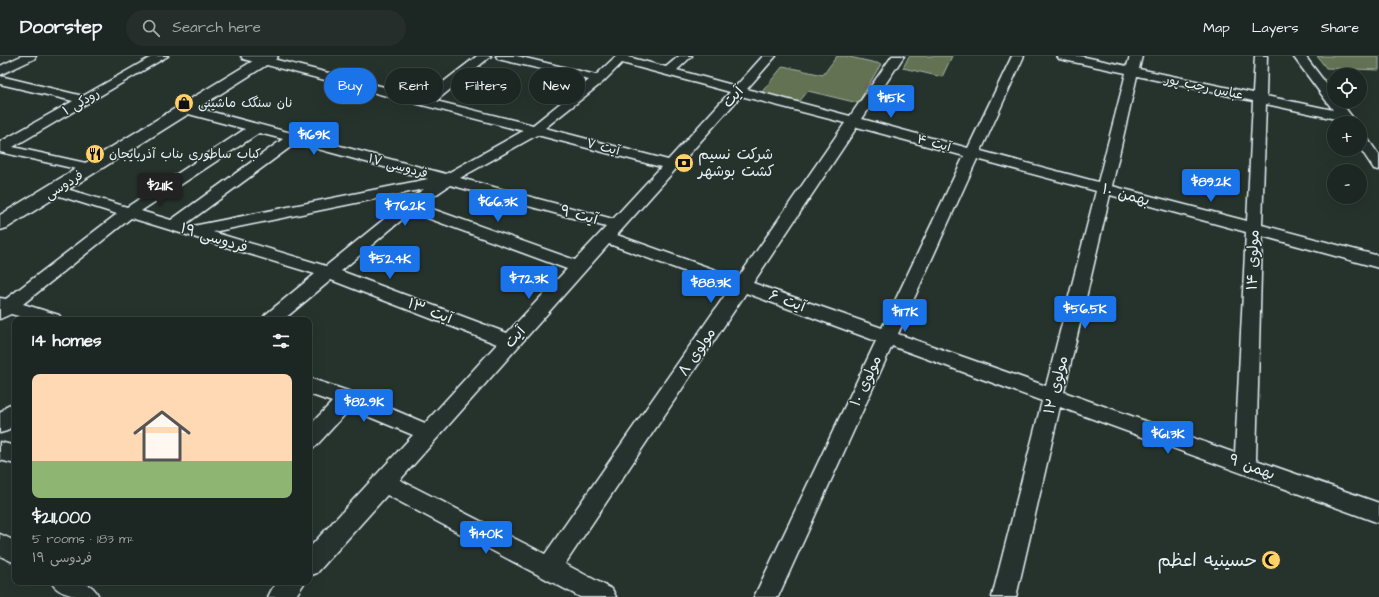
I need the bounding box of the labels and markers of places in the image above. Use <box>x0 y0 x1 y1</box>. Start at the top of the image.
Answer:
pin: $115K <box>863 85 919 119</box>
shop icon: نان سنگک ماشینی <box>173 92 195 114</box>
place label: نان سنگک ماشینی <box>198 94 292 112</box>
pin: $169K <box>286 122 342 156</box>
restaurant icon: کباب ساطوری بناب آذربایجان <box>84 143 106 165</box>
place label: شرکت نسیم کشت بوشهر <box>697 144 774 182</box>
place label: کباب ساطوری بناب آذربایجان <box>109 145 262 163</box>
bank icon: شرکت نسیم کشت بوشهر <box>673 152 695 174</box>
pin: $89.2K <box>1178 169 1244 203</box>
pin: $211K <box>132 173 188 207</box>
pin: $66.3K <box>465 189 531 223</box>
pin: $76.2K <box>372 193 438 227</box>
pin: $52.4K <box>357 246 423 280</box>
pin: $72.3K <box>496 266 562 300</box>
pin: $88.3K <box>678 270 744 304</box>
pin: $56.5K <box>1052 296 1118 330</box>
pin: $117K <box>877 299 933 333</box>
pin: $82.9K <box>331 389 397 423</box>
pin: $61.3K <box>1135 421 1201 455</box>
pin: $140K <box>458 521 514 555</box>
place label: حسینیه اعظم <box>1157 548 1257 574</box>
mosque icon: حسینیه اعظم <box>1260 549 1282 571</box>

